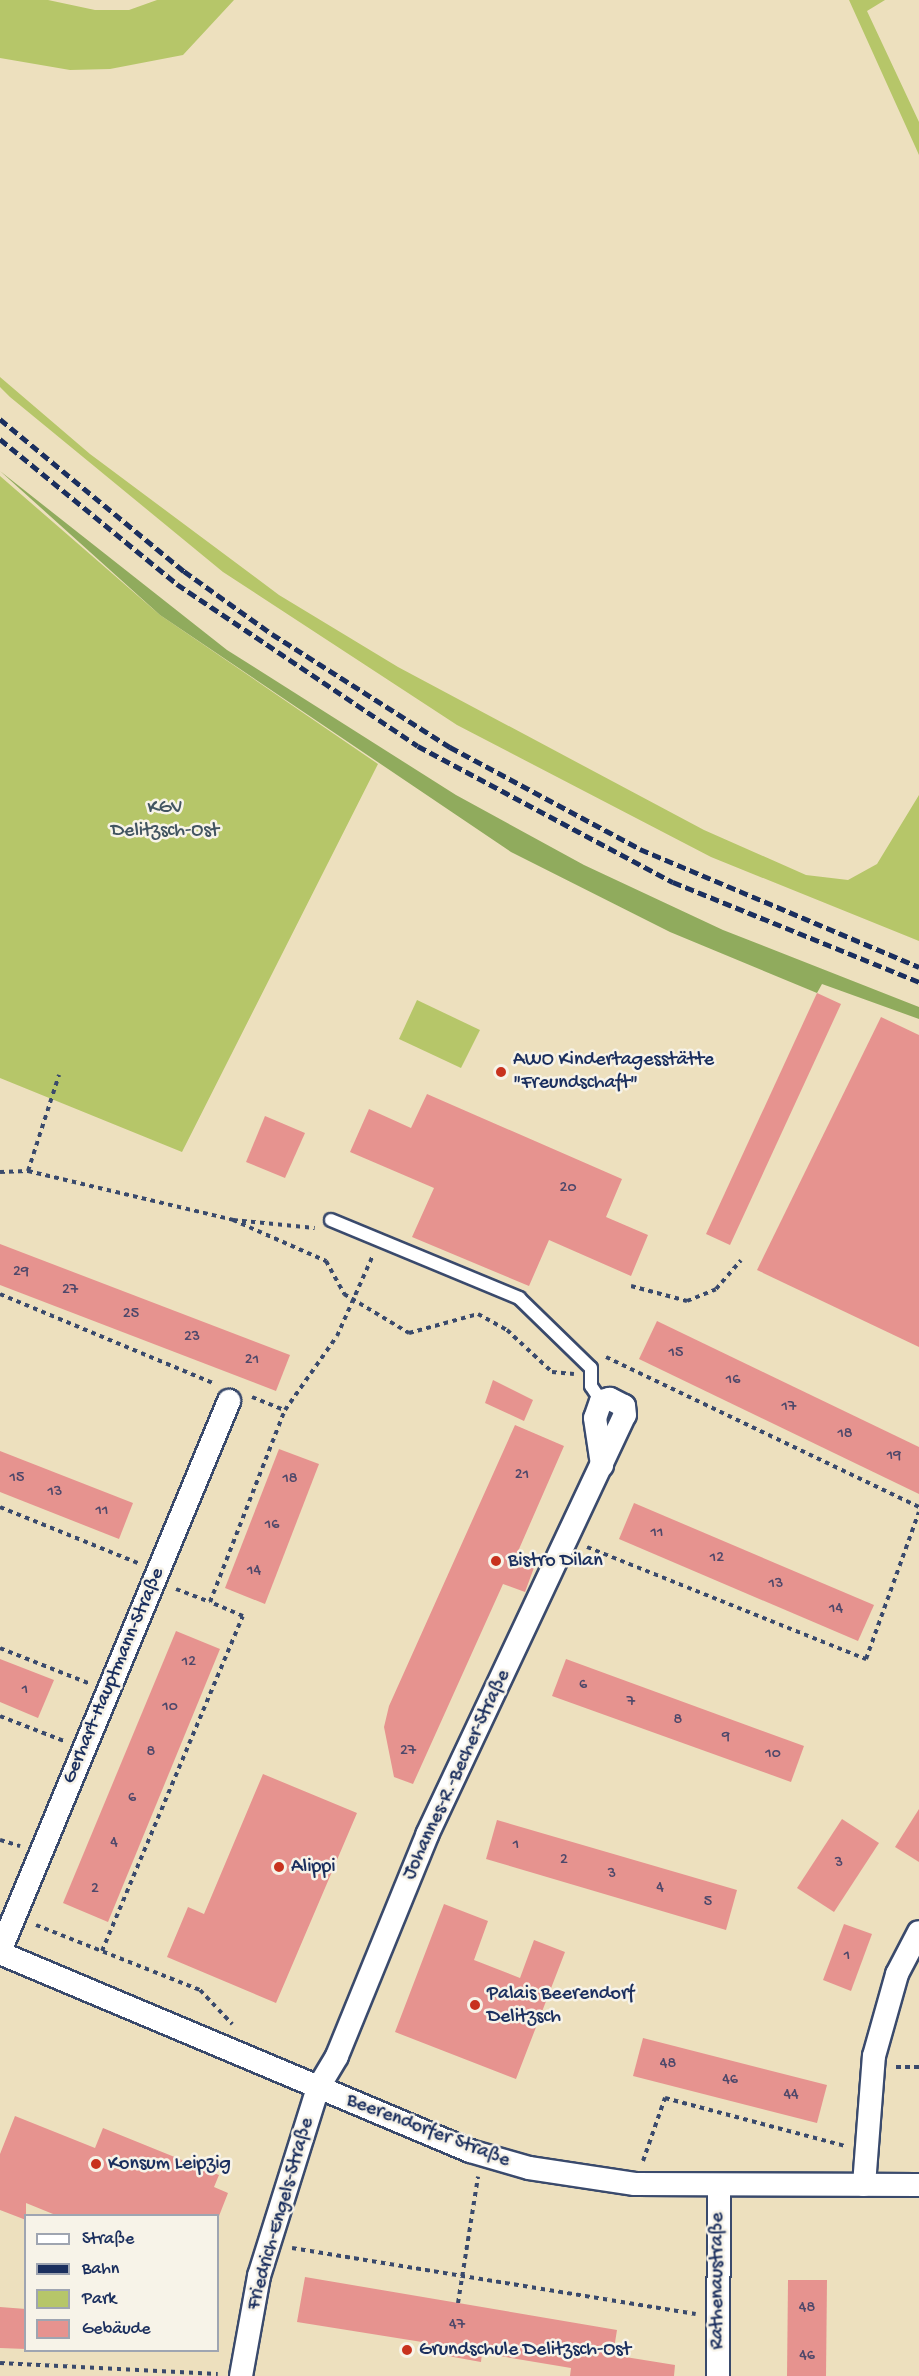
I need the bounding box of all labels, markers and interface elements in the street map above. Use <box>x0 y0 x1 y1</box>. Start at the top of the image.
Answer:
park label: KGV Delitzsch-Ost <box>111 797 219 844</box>
place label: AWO Kindertagesstätte "Freundschaft" <box>513 1048 714 1095</box>
marker: AWO Kindertagesstätte "Freundschaft" <box>494 1065 508 1079</box>
house number: 20 <box>560 1179 576 1199</box>
house number: 29 <box>13 1263 29 1283</box>
house number: 27 <box>62 1281 78 1301</box>
house number: 25 <box>123 1305 139 1325</box>
house number: 23 <box>184 1328 200 1348</box>
house number: 15 <box>669 1344 683 1364</box>
house number: 21 <box>245 1351 259 1371</box>
house number: 16 <box>726 1371 740 1391</box>
house number: 17 <box>782 1398 796 1418</box>
house number: 18 <box>837 1425 853 1445</box>
house number: 19 <box>887 1447 901 1467</box>
house number: 21 <box>515 1466 529 1486</box>
house number: 15 <box>10 1469 24 1489</box>
house number: 18 <box>282 1470 298 1490</box>
house number: 13 <box>48 1483 62 1503</box>
house number: 11 <box>96 1502 108 1522</box>
house number: 16 <box>265 1516 279 1536</box>
house number: 11 <box>651 1524 663 1544</box>
place label: Bistro Dilan <box>508 1549 603 1573</box>
house number: 12 <box>710 1549 724 1569</box>
marker: Bistro Dilan <box>489 1554 503 1568</box>
house number: 14 <box>247 1562 261 1582</box>
street label: Gerhart-Hauptmann-Straße <box>58 1565 170 1787</box>
house number: 13 <box>769 1575 783 1595</box>
house number: 14 <box>829 1600 843 1620</box>
house number: 12 <box>182 1653 196 1673</box>
street label: Johannes-R.-Becher-Straße <box>398 1666 516 1884</box>
house number: 6 <box>579 1676 587 1696</box>
house number: 1 <box>22 1681 28 1701</box>
house number: 7 <box>627 1693 635 1713</box>
house number: 10 <box>162 1698 178 1718</box>
house number: 8 <box>674 1711 682 1731</box>
house number: 9 <box>722 1728 730 1748</box>
house number: 27 <box>400 1742 416 1762</box>
house number: 8 <box>147 1743 155 1763</box>
house number: 10 <box>765 1745 781 1765</box>
house number: 6 <box>128 1789 136 1809</box>
house number: 4 <box>110 1834 118 1854</box>
house number: 1 <box>513 1836 519 1856</box>
house number: 2 <box>560 1851 568 1871</box>
house number: 3 <box>835 1854 843 1874</box>
place label: Alippi <box>291 1855 336 1879</box>
marker: Alippi <box>272 1860 286 1874</box>
house number: 3 <box>608 1865 616 1885</box>
house number: 4 <box>656 1879 664 1899</box>
house number: 2 <box>91 1880 99 1900</box>
house number: 5 <box>704 1893 712 1913</box>
house number: 1 <box>844 1947 850 1967</box>
place label: Palais Beerendorf Delitzsch <box>487 1982 634 2029</box>
marker: Palais Beerendorf Delitzsch <box>468 1998 482 2012</box>
house number: 48 <box>660 2055 676 2075</box>
house number: 46 <box>722 2071 738 2091</box>
house number: 44 <box>783 2086 799 2106</box>
street label: Beerendorfer Straße <box>343 2089 513 2173</box>
street label: Friedrich-Engels-Straße <box>242 2115 320 2313</box>
place label: Konsum Leipzig <box>108 2152 231 2176</box>
marker: Konsum Leipzig <box>89 2157 103 2171</box>
street label: Rathenaustraße <box>706 2213 730 2349</box>
legend <box>24 2214 219 2352</box>
text: Straße <box>82 2229 134 2250</box>
text: Bahn <box>82 2259 119 2280</box>
text: Park <box>82 2289 116 2310</box>
house number: 48 <box>799 2299 815 2319</box>
house number: 47 <box>449 2316 465 2336</box>
text: Gebäude <box>82 2319 150 2340</box>
place label: Grundschule Delitzsch-Ost <box>419 2338 631 2362</box>
marker: Grundschule Delitzsch-Ost <box>400 2343 414 2357</box>
house number: 46 <box>799 2347 815 2367</box>

